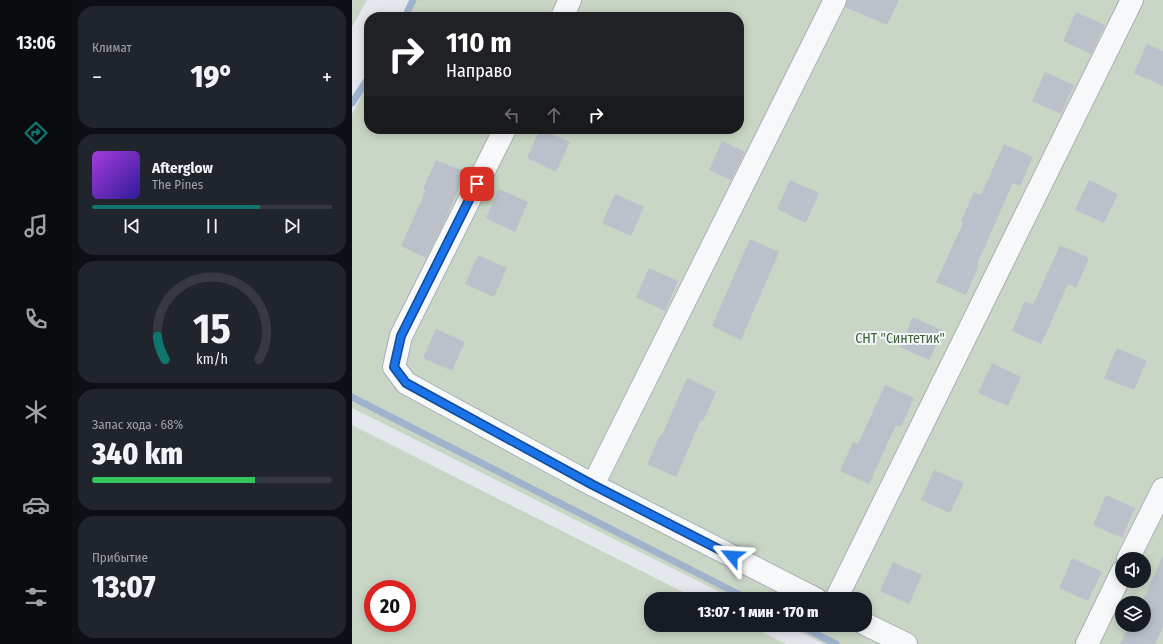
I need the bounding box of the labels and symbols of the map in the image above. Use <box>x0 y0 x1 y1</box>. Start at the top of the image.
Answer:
pin <box>460 167 494 201</box>
park label: СНТ "Синтетик" <box>855 330 945 347</box>
position arrow <box>711 535 753 577</box>
speed limit sign: 20 <box>364 580 416 632</box>

